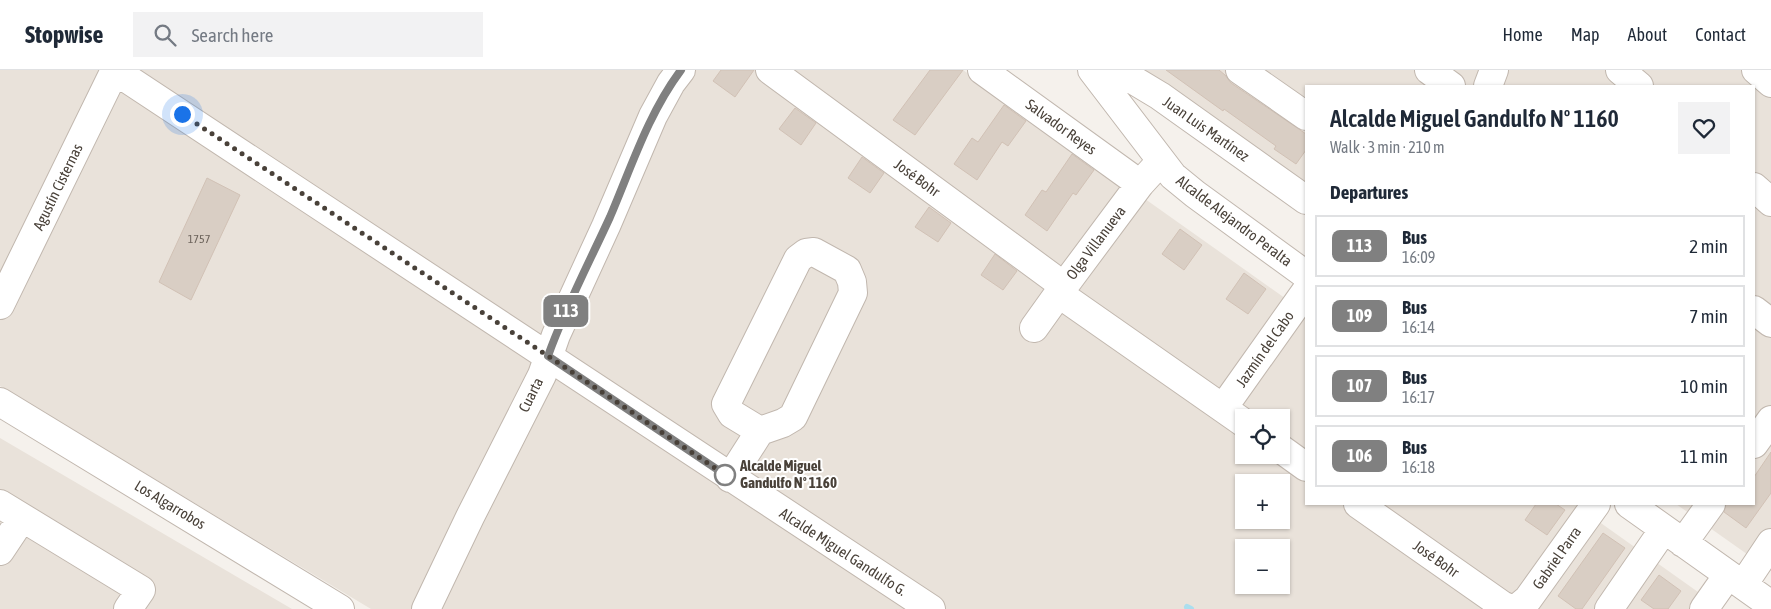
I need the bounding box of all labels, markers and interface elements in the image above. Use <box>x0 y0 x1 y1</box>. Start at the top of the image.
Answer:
search box <box>133 12 483 57</box>
text: Stopwise <box>25 21 103 48</box>
icon: search <box>151 21 179 49</box>
text: Search here <box>191 24 273 46</box>
text: Home <box>1503 24 1543 45</box>
text: Map <box>1571 24 1600 45</box>
text: About <box>1628 24 1667 45</box>
text: Contact <box>1695 24 1746 45</box>
street label: Juan Luis Martínez <box>1160 93 1253 165</box>
street label: Salvador Reyes <box>1023 95 1100 158</box>
your location <box>170 102 195 127</box>
button: heart <box>1678 102 1730 154</box>
text: Alcalde Miguel Gandulfo Nº 1160 <box>1330 105 1619 132</box>
text: Walk · 3 min · 210 m <box>1330 138 1444 156</box>
street label: Agustín Cisternas <box>29 141 86 233</box>
street label: José Bohr <box>891 155 944 200</box>
street label: Alcalde Alejandro Peralta <box>1173 172 1295 270</box>
text: Departures <box>1330 181 1408 203</box>
street label: Olga Villanueva <box>1062 203 1129 283</box>
text: Bus <box>1402 226 1427 248</box>
house number: 1757 <box>188 232 211 246</box>
text: 113 <box>1347 235 1372 256</box>
text: 2 min <box>1689 235 1728 257</box>
text: 16:09 <box>1402 248 1435 266</box>
line badge: 113 <box>537 295 595 327</box>
text: Bus <box>1402 296 1427 318</box>
text: 113 <box>553 300 579 321</box>
text: 109 <box>1347 305 1372 326</box>
text: 7 min <box>1689 305 1728 327</box>
street label: Jazmín del Cabo <box>1232 308 1297 390</box>
text: 16:14 <box>1402 318 1435 336</box>
text: Bus <box>1402 366 1427 388</box>
street label: Cuarta <box>515 375 546 415</box>
text: 107 <box>1347 375 1372 396</box>
text: 10 min <box>1680 375 1728 397</box>
text: 16:17 <box>1402 388 1435 406</box>
map controls <box>1235 409 1290 594</box>
button: locate <box>1235 409 1290 464</box>
text: Bus <box>1402 436 1427 458</box>
text: 106 <box>1347 445 1372 466</box>
text: 11 min <box>1680 445 1728 467</box>
place label: Alcalde Miguel Gandulfo Nº 1160 <box>739 457 837 491</box>
text: 16:18 <box>1402 458 1435 476</box>
marker: Alcalde Miguel Gandulfo Nº 1160 <box>714 464 736 486</box>
button: + <box>1235 474 1290 529</box>
street label: Los Algarrobos <box>132 477 209 532</box>
street label: Alcalde Miguel Gandulfo G. <box>777 504 910 599</box>
street label: Gabriel Parra <box>1529 523 1584 592</box>
street label: José Bohr <box>1410 537 1463 581</box>
button: − <box>1235 539 1290 594</box>

